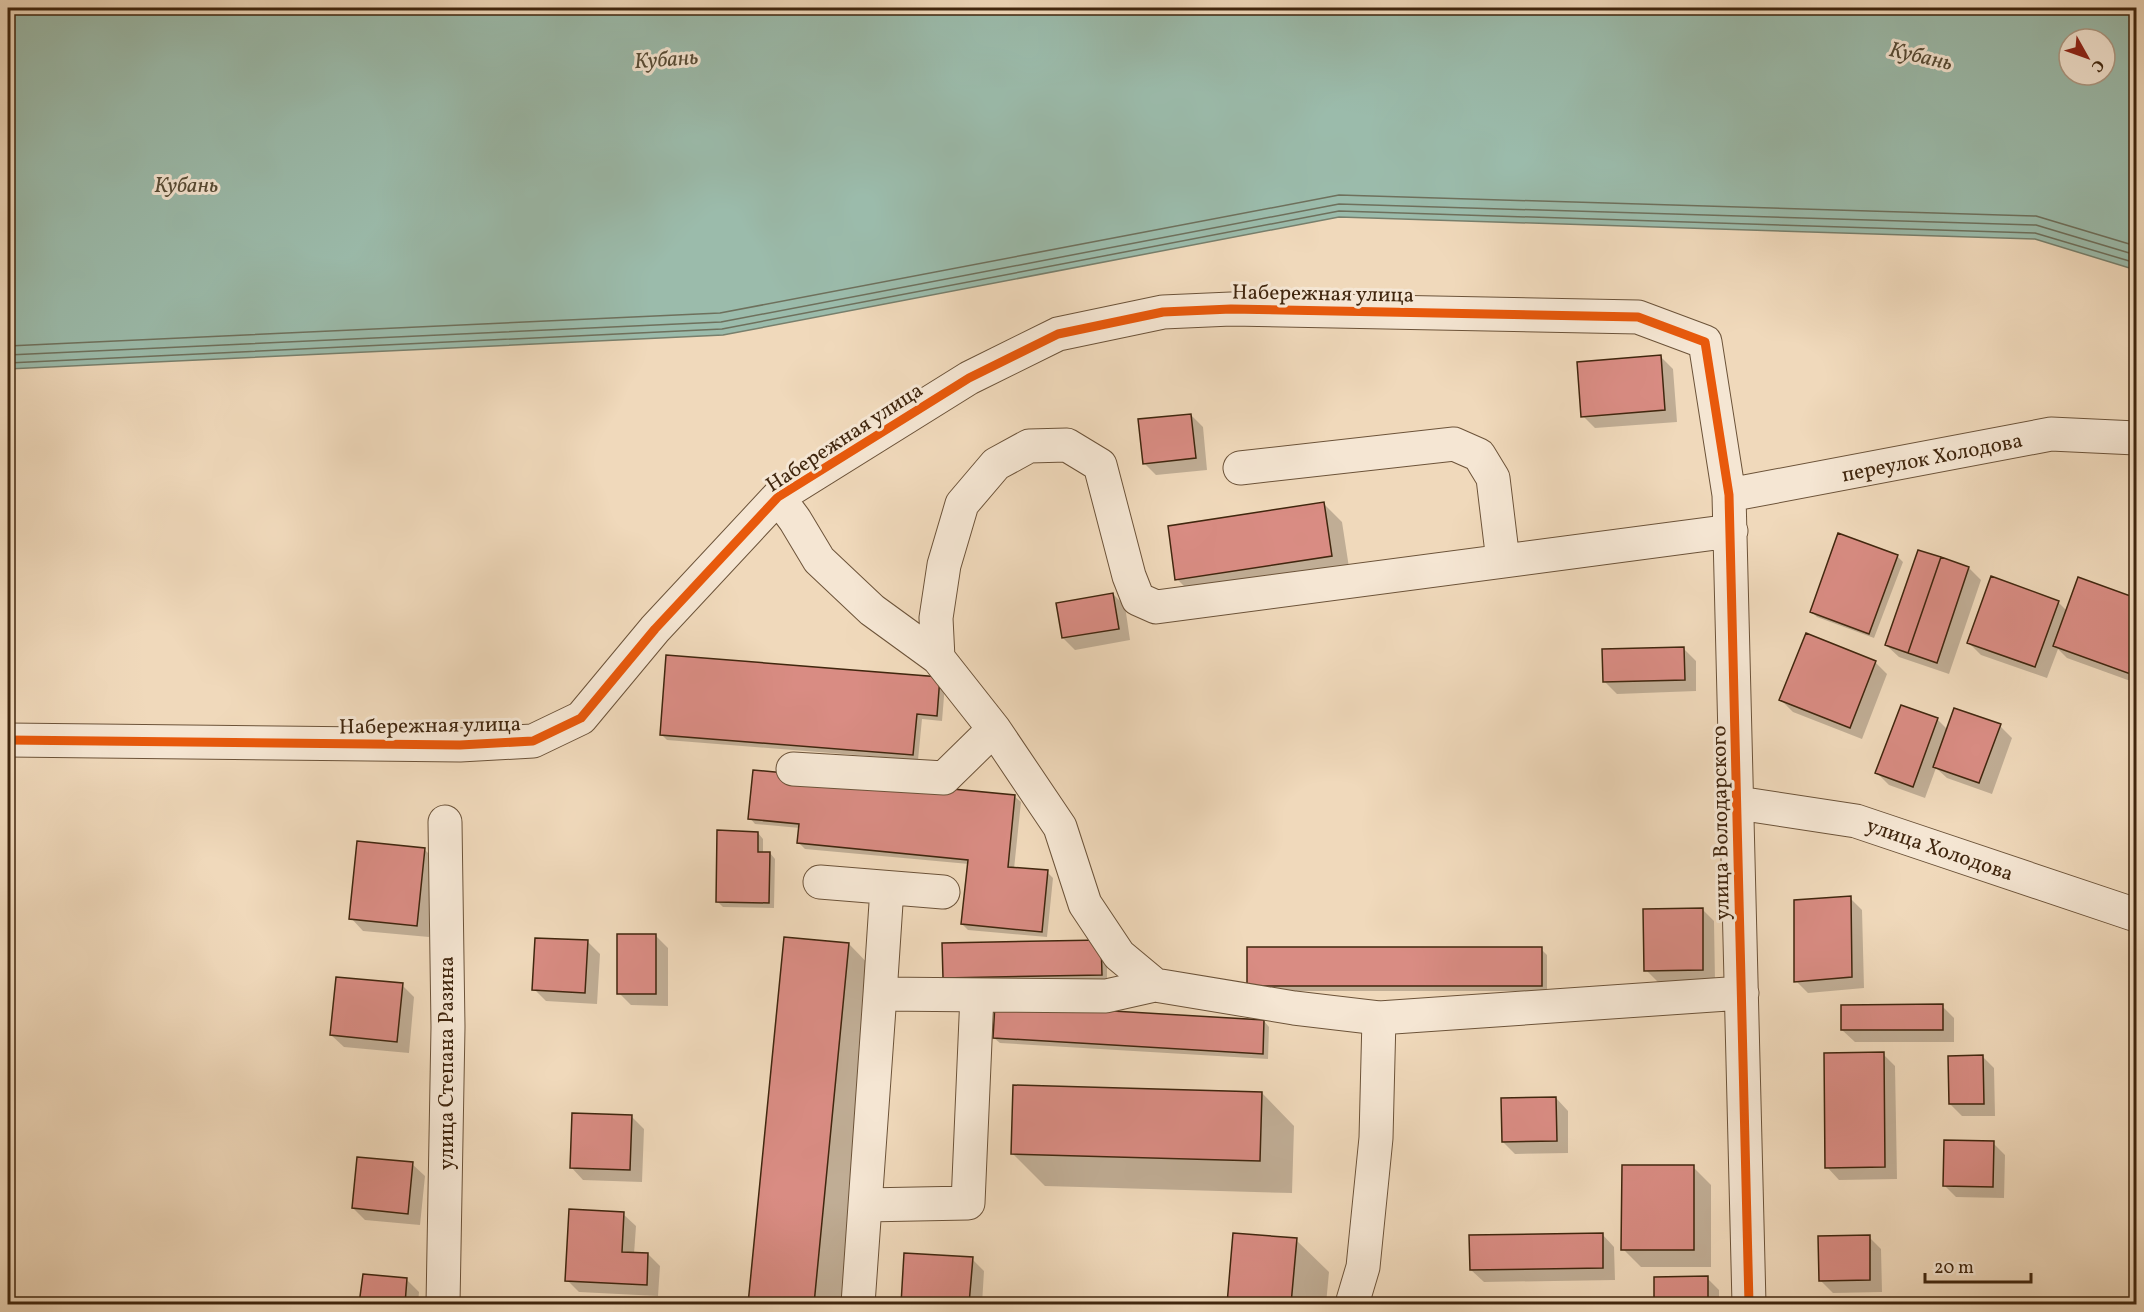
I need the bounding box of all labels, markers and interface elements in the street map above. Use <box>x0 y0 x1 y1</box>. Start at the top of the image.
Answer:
north arrow <box>2057 27 2117 87</box>
water label: Кубань <box>1886 35 1955 80</box>
water label: Кубань <box>633 43 699 78</box>
text: С <box>2085 54 2109 76</box>
water label: Кубань <box>154 171 218 202</box>
street label: Набережная улица <box>1232 278 1414 311</box>
street label: Набережная улица <box>760 376 929 500</box>
street label: переулок Холодова <box>1839 427 2025 490</box>
street label: Набережная улица <box>339 710 521 743</box>
street label: улица Володарского <box>1705 725 1738 921</box>
street label: улица Холодова <box>1862 812 2017 889</box>
street label: улица Степана Разина <box>433 956 462 1170</box>
scale bar <box>1925 1246 2032 1284</box>
text: 20 m <box>1934 1256 1974 1281</box>

